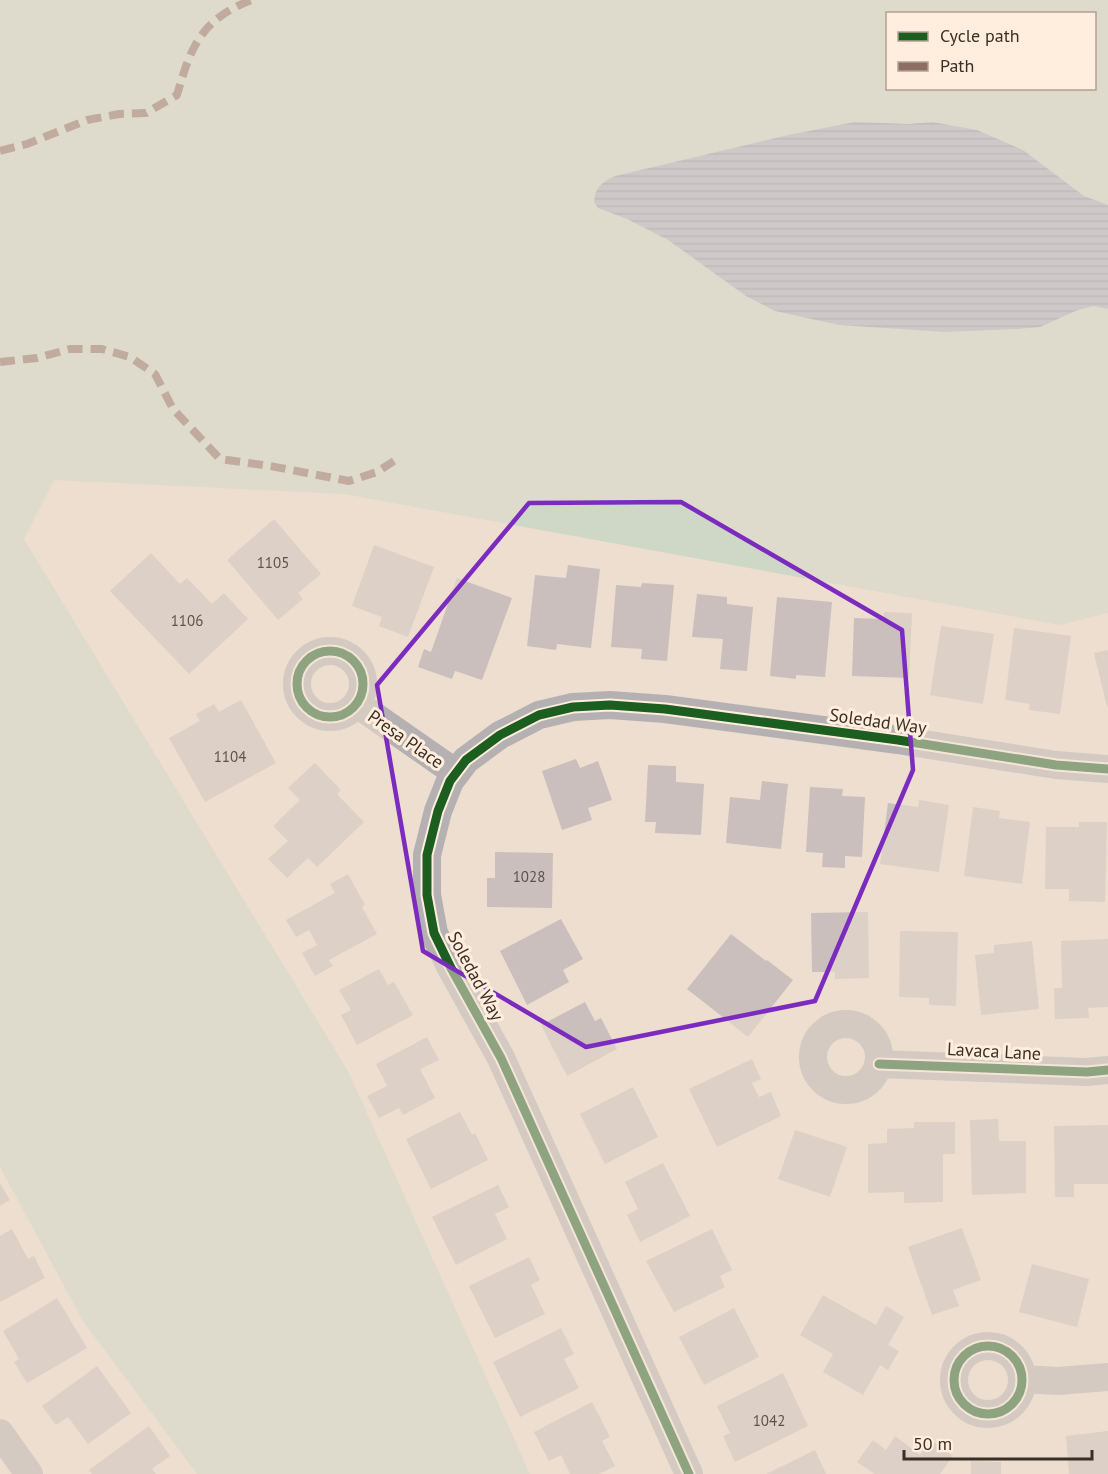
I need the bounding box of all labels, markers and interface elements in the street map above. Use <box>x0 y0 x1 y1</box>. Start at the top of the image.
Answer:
legend <box>886 12 1096 90</box>
text: Cycle path <box>940 24 1020 47</box>
text: Path <box>940 54 974 77</box>
house number: 1105 <box>257 553 289 572</box>
house number: 1106 <box>171 611 203 630</box>
street label: Soledad Way <box>828 703 929 739</box>
street label: Presa Place <box>364 705 448 773</box>
house number: 1104 <box>214 747 246 766</box>
house number: 1028 <box>513 867 545 886</box>
street label: Soledad Way <box>443 927 509 1025</box>
street label: Lavaca Lane <box>946 1037 1042 1065</box>
house number: 1042 <box>753 1411 785 1430</box>
scale bar <box>904 1423 1092 1461</box>
text: 50 m <box>913 1432 952 1455</box>

